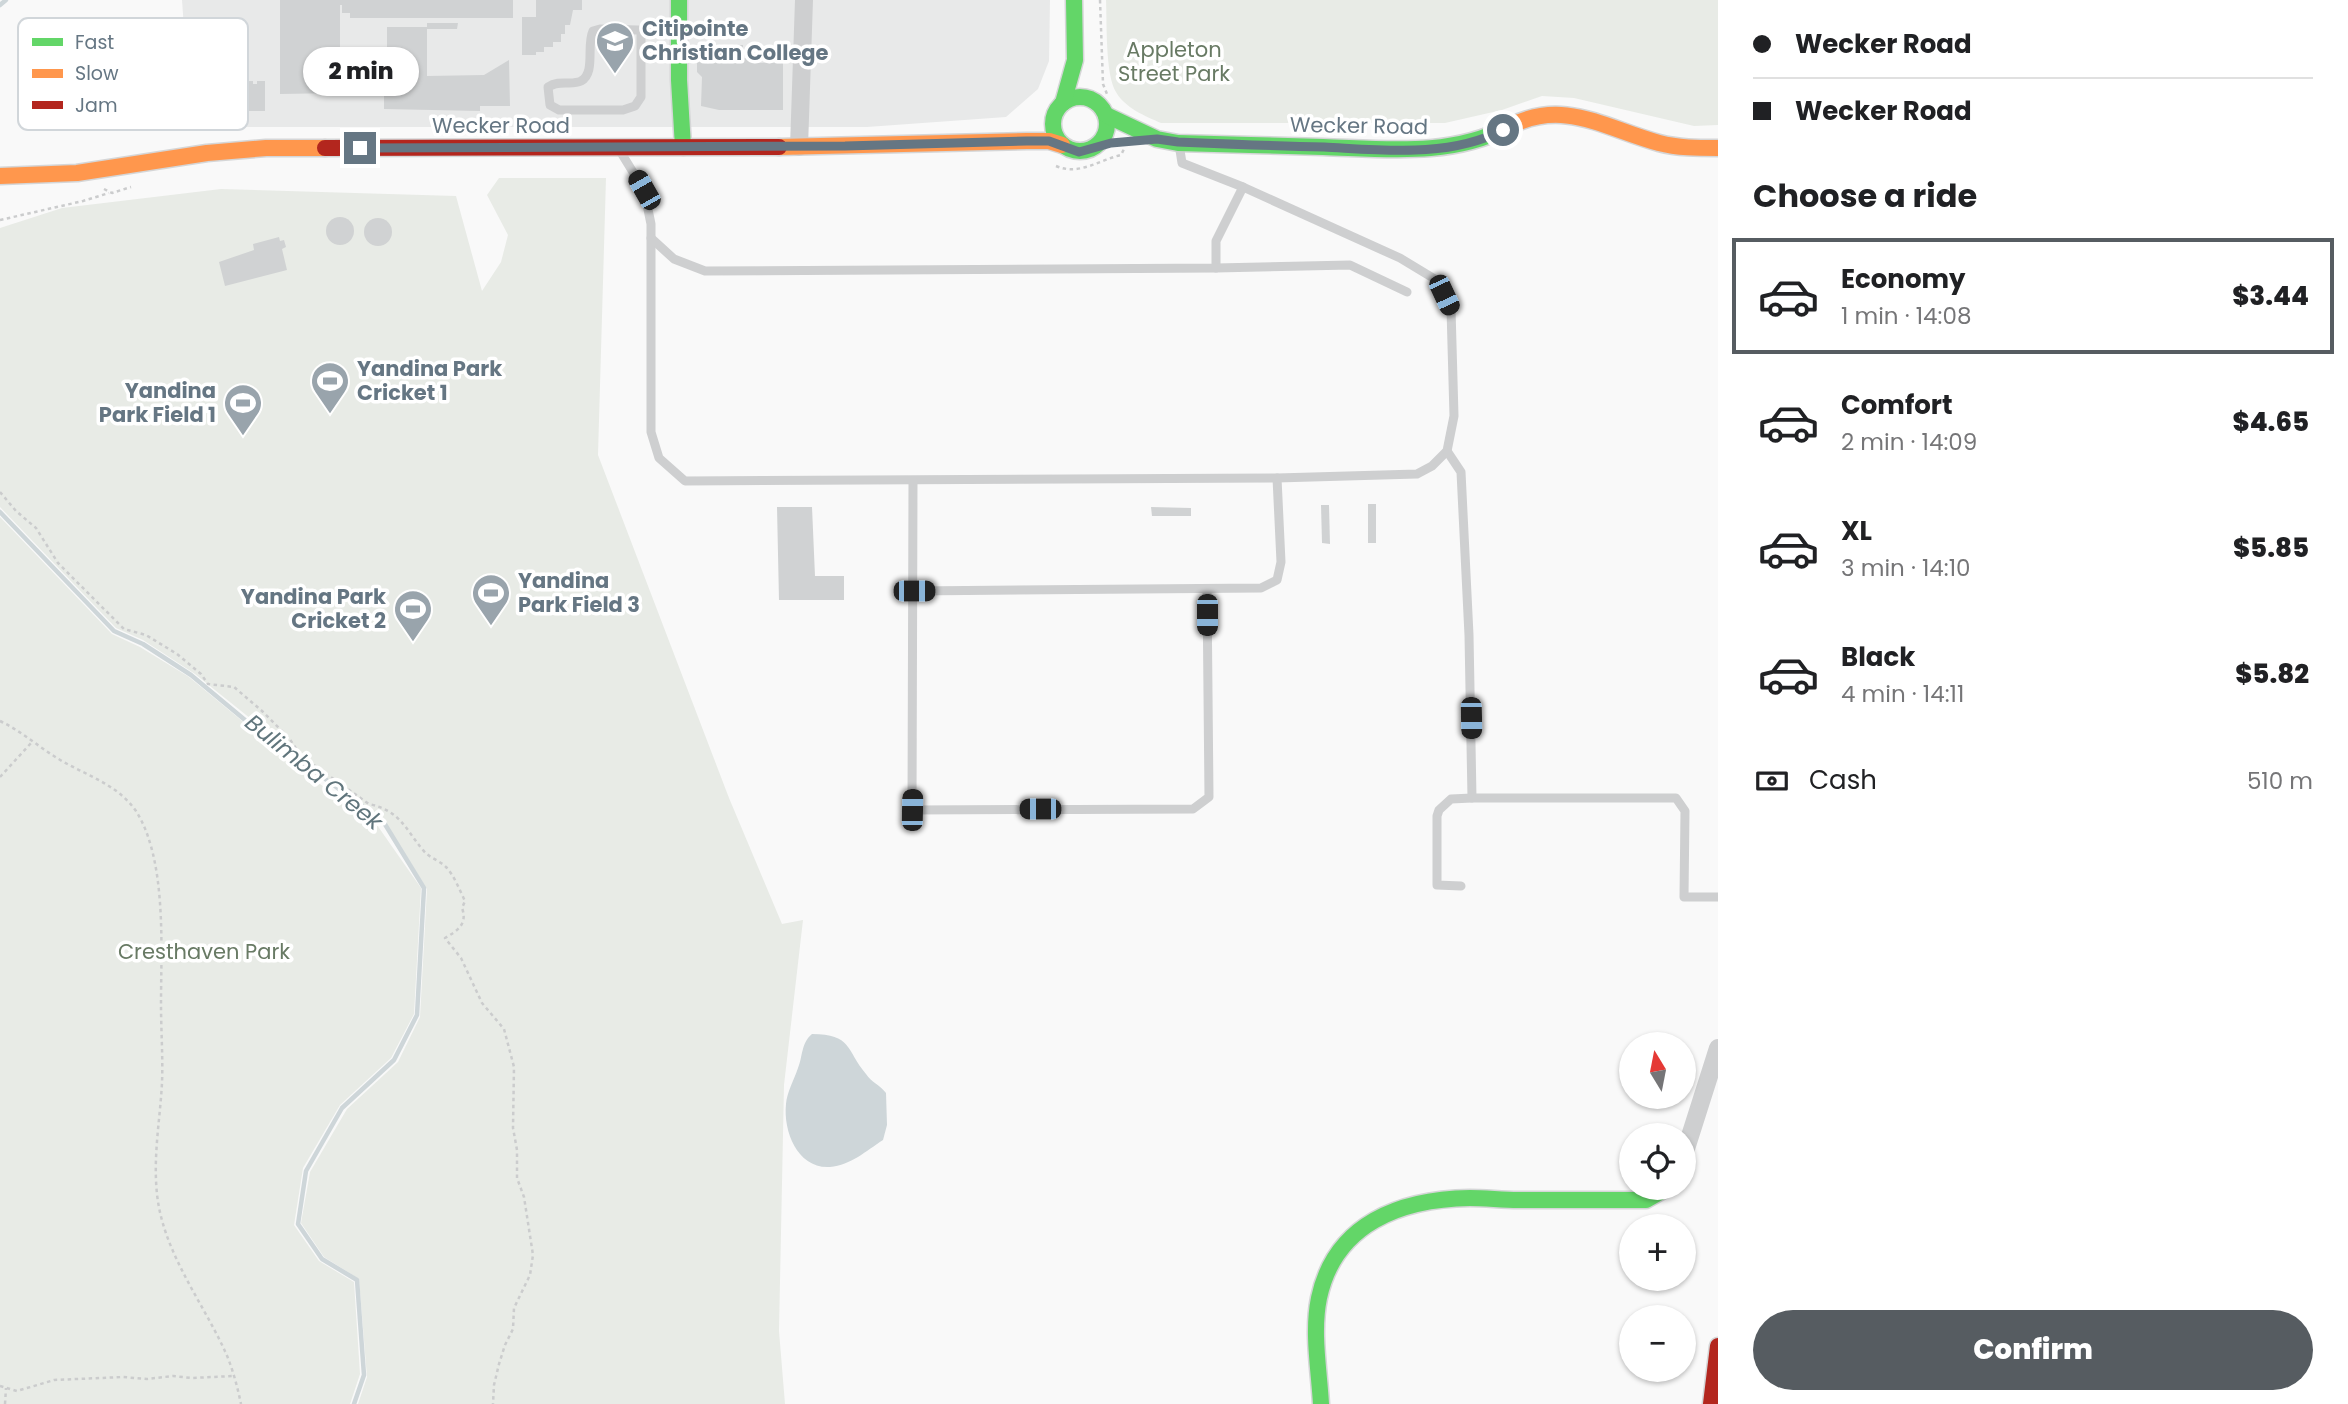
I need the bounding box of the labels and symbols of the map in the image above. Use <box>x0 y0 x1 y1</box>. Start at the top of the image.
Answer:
place label: Citipointe Christian College <box>642 14 829 67</box>
legend <box>18 18 248 130</box>
school or university icon: Citipointe Christian College <box>594 20 636 75</box>
text: Fast <box>75 29 114 56</box>
park label: Appleton Street Park <box>1118 35 1230 88</box>
callout: 2 min <box>302 46 418 96</box>
text: Slow <box>75 60 119 87</box>
text: Jam <box>75 92 117 119</box>
street label: Wecker Road <box>1290 110 1428 141</box>
street label: Wecker Road <box>432 111 570 140</box>
route start <box>1487 114 1519 146</box>
route end <box>344 132 376 164</box>
car <box>625 167 664 213</box>
car <box>1426 272 1463 318</box>
place label: Yandina Park Cricket 1 <box>357 354 502 407</box>
sports icon: Yandina Park Cricket 1 <box>309 360 351 415</box>
place label: Yandina Park Field 1 <box>99 376 216 429</box>
sports icon: Yandina Park Field 1 <box>222 382 264 437</box>
place label: Yandina Park Field 3 <box>518 566 640 619</box>
sports icon: Yandina Park Field 3 <box>470 572 512 627</box>
car <box>894 581 936 602</box>
place label: Yandina Park Cricket 2 <box>241 582 386 635</box>
sports icon: Yandina Park Cricket 2 <box>392 588 434 643</box>
car <box>1197 594 1218 636</box>
car <box>1461 697 1482 739</box>
water label: Bulimba Creek <box>238 707 390 838</box>
car <box>902 789 923 831</box>
car <box>1020 799 1062 820</box>
park label: Cresthaven Park <box>118 937 290 966</box>
north arrow <box>1619 1032 1696 1110</box>

